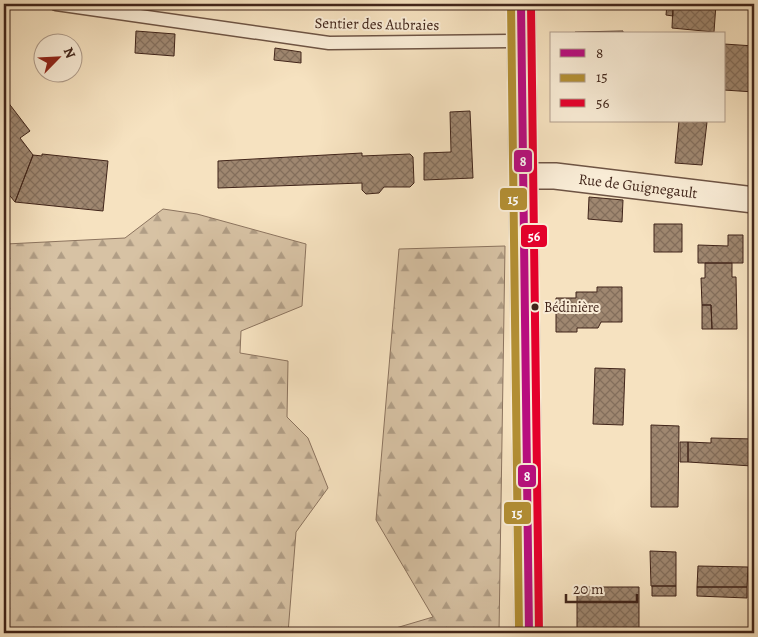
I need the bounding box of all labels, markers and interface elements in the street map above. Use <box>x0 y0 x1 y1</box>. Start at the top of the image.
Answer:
street label: Sentier des Aubraies <box>314 13 440 35</box>
north arrow <box>32 32 82 82</box>
legend <box>550 32 726 122</box>
text: 8 <box>596 43 603 63</box>
text: N <box>59 44 80 61</box>
text: 15 <box>596 67 608 87</box>
text: 56 <box>596 93 609 113</box>
line badge: 8 <box>513 149 533 173</box>
text: 8 <box>520 152 527 171</box>
street label: Rue de Guignegault <box>577 169 699 203</box>
line badge: 15 <box>499 187 528 211</box>
text: 15 <box>508 190 519 209</box>
line badge: 56 <box>520 224 548 248</box>
text: 56 <box>528 227 541 246</box>
place label: Bédinière <box>544 298 599 317</box>
marker: Bédinière <box>530 302 540 312</box>
line badge: 8 <box>517 464 537 488</box>
text: 8 <box>524 467 531 486</box>
line badge: 15 <box>503 501 532 525</box>
text: 15 <box>512 504 523 523</box>
scale bar <box>566 572 637 604</box>
text: 20 m <box>573 579 604 599</box>

